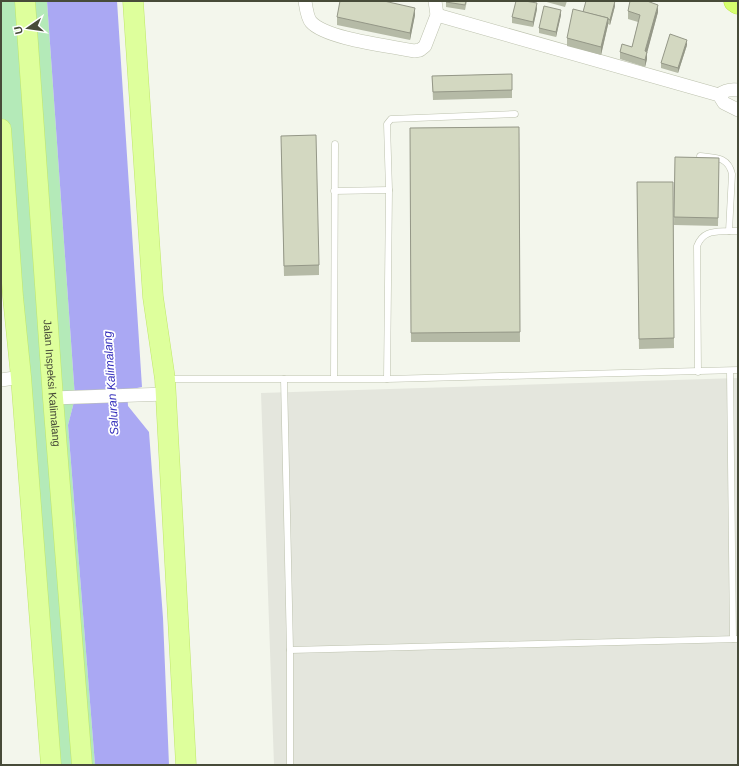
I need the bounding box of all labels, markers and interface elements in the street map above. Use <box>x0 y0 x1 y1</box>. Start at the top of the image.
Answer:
north arrow <box>8 8 48 48</box>
text: U <box>12 25 25 35</box>
street label: Jalan Inspeksi Kalimalang <box>41 319 63 447</box>
water label: Saluran Kalimalang <box>100 330 122 435</box>

